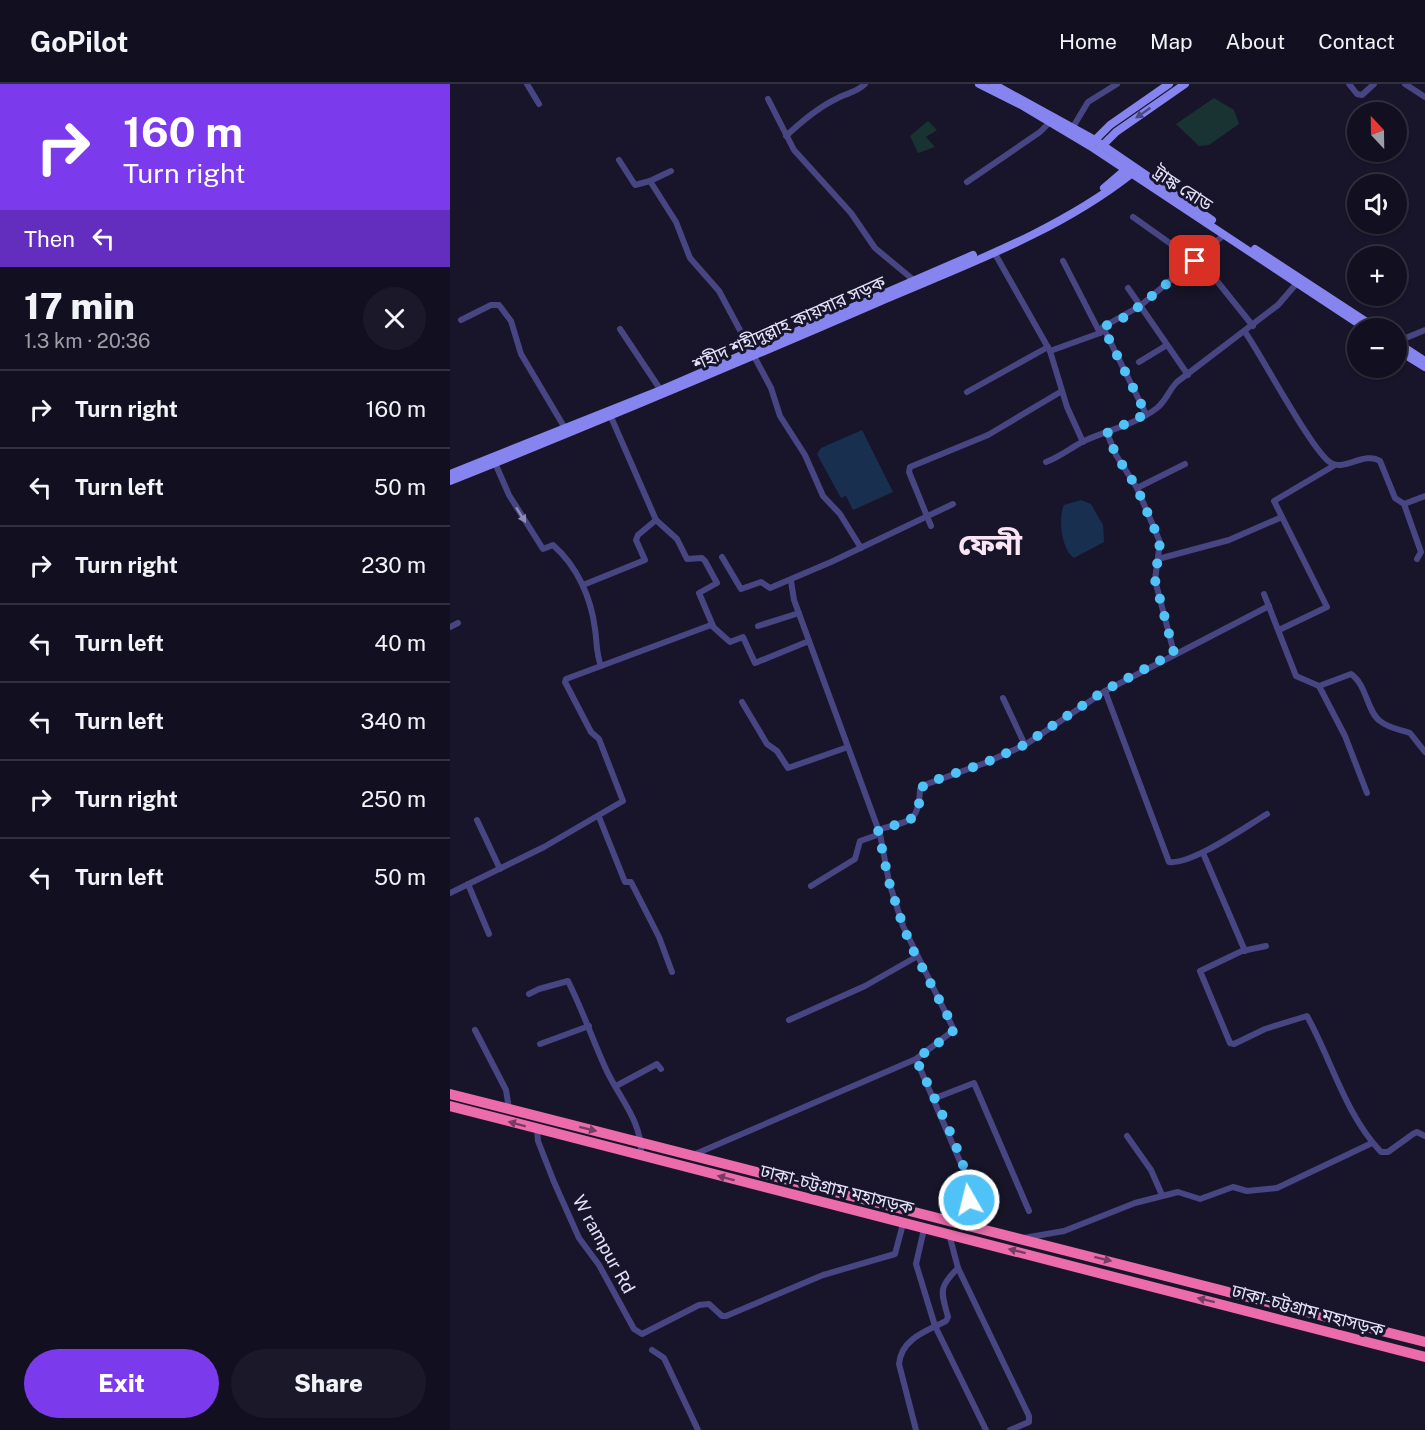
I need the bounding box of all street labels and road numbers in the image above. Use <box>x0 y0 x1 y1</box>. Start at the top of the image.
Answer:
street label: ট্রাঙ্ক রোড <box>1149 161 1217 215</box>
street label: শহীদ শহীদুল্লাহ কায়সার সড়ক <box>689 271 889 375</box>
street label: ঢাকা-চট্টগ্রাম মহাসড়ক <box>757 1160 916 1218</box>
street label: W rampur Rd <box>568 1191 640 1297</box>
street label: ঢাকা-চট্টগ্রাম মহাসড়ক <box>1228 1279 1387 1341</box>

